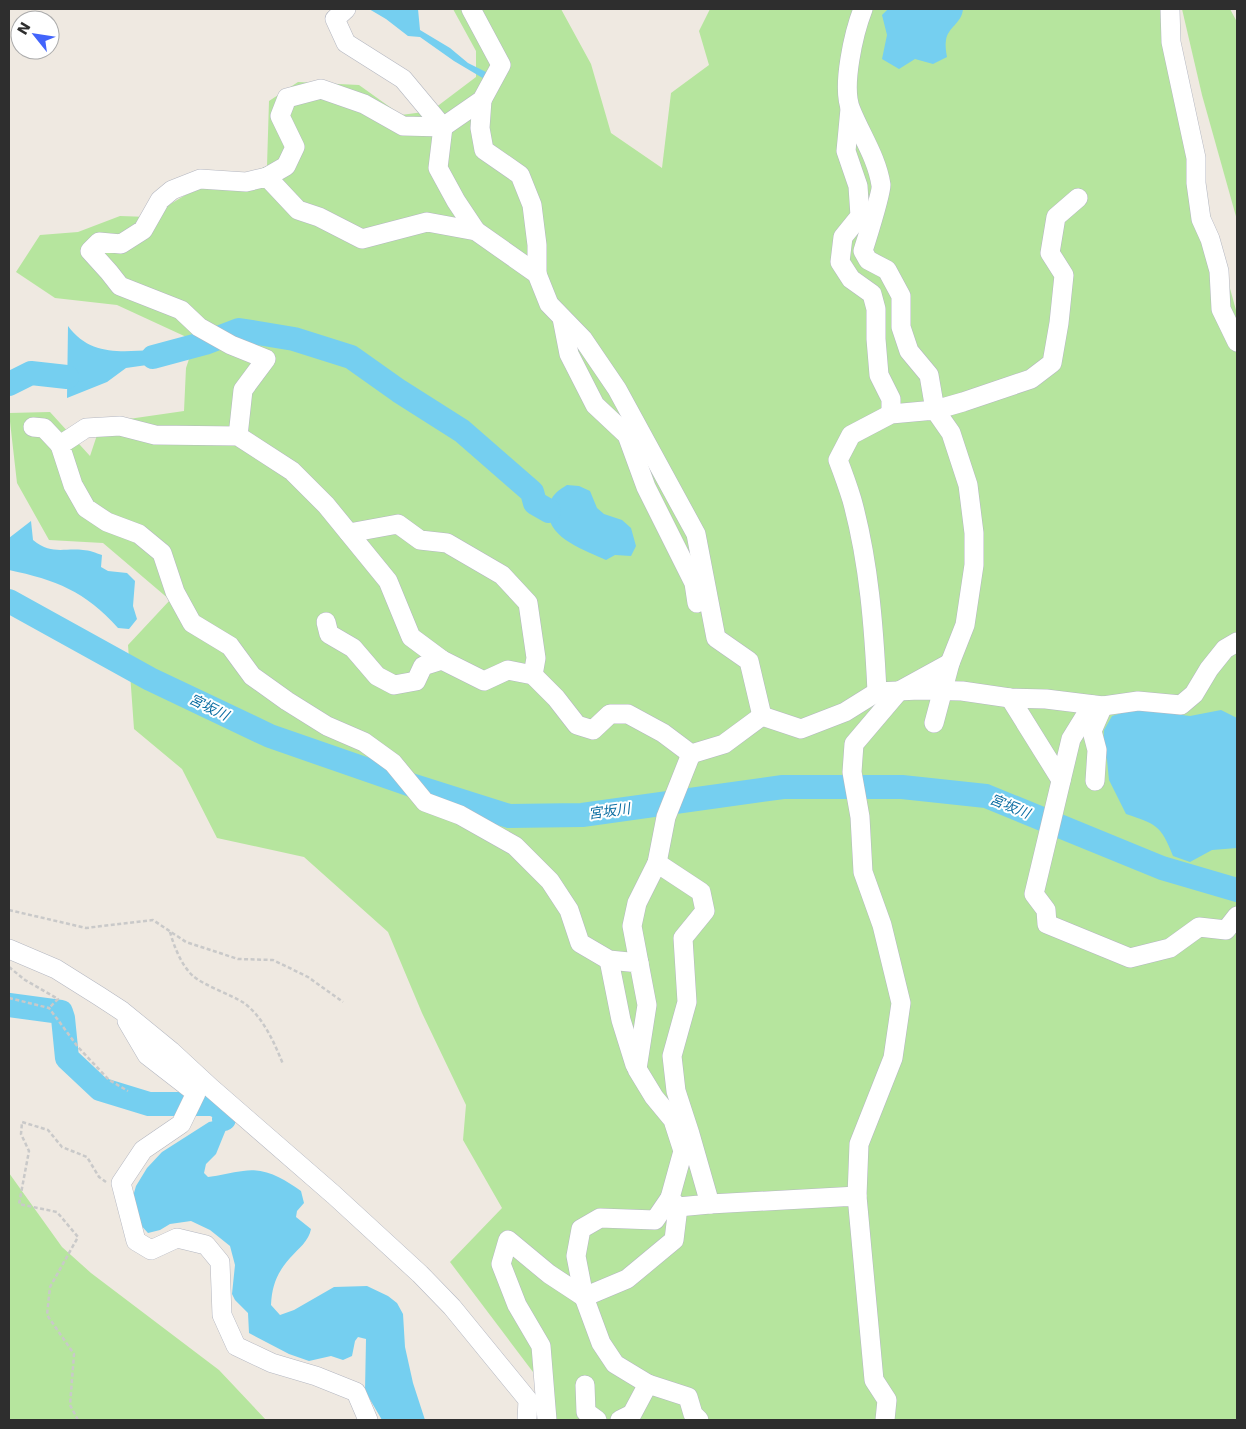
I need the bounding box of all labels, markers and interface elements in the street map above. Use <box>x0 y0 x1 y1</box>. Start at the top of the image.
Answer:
north arrow <box>10 10 60 60</box>
text: N <box>14 19 34 38</box>
water label: 宮坂川 <box>187 691 233 724</box>
water label: 宮坂川 <box>988 791 1034 822</box>
water label: 宮坂川 <box>587 800 633 822</box>

